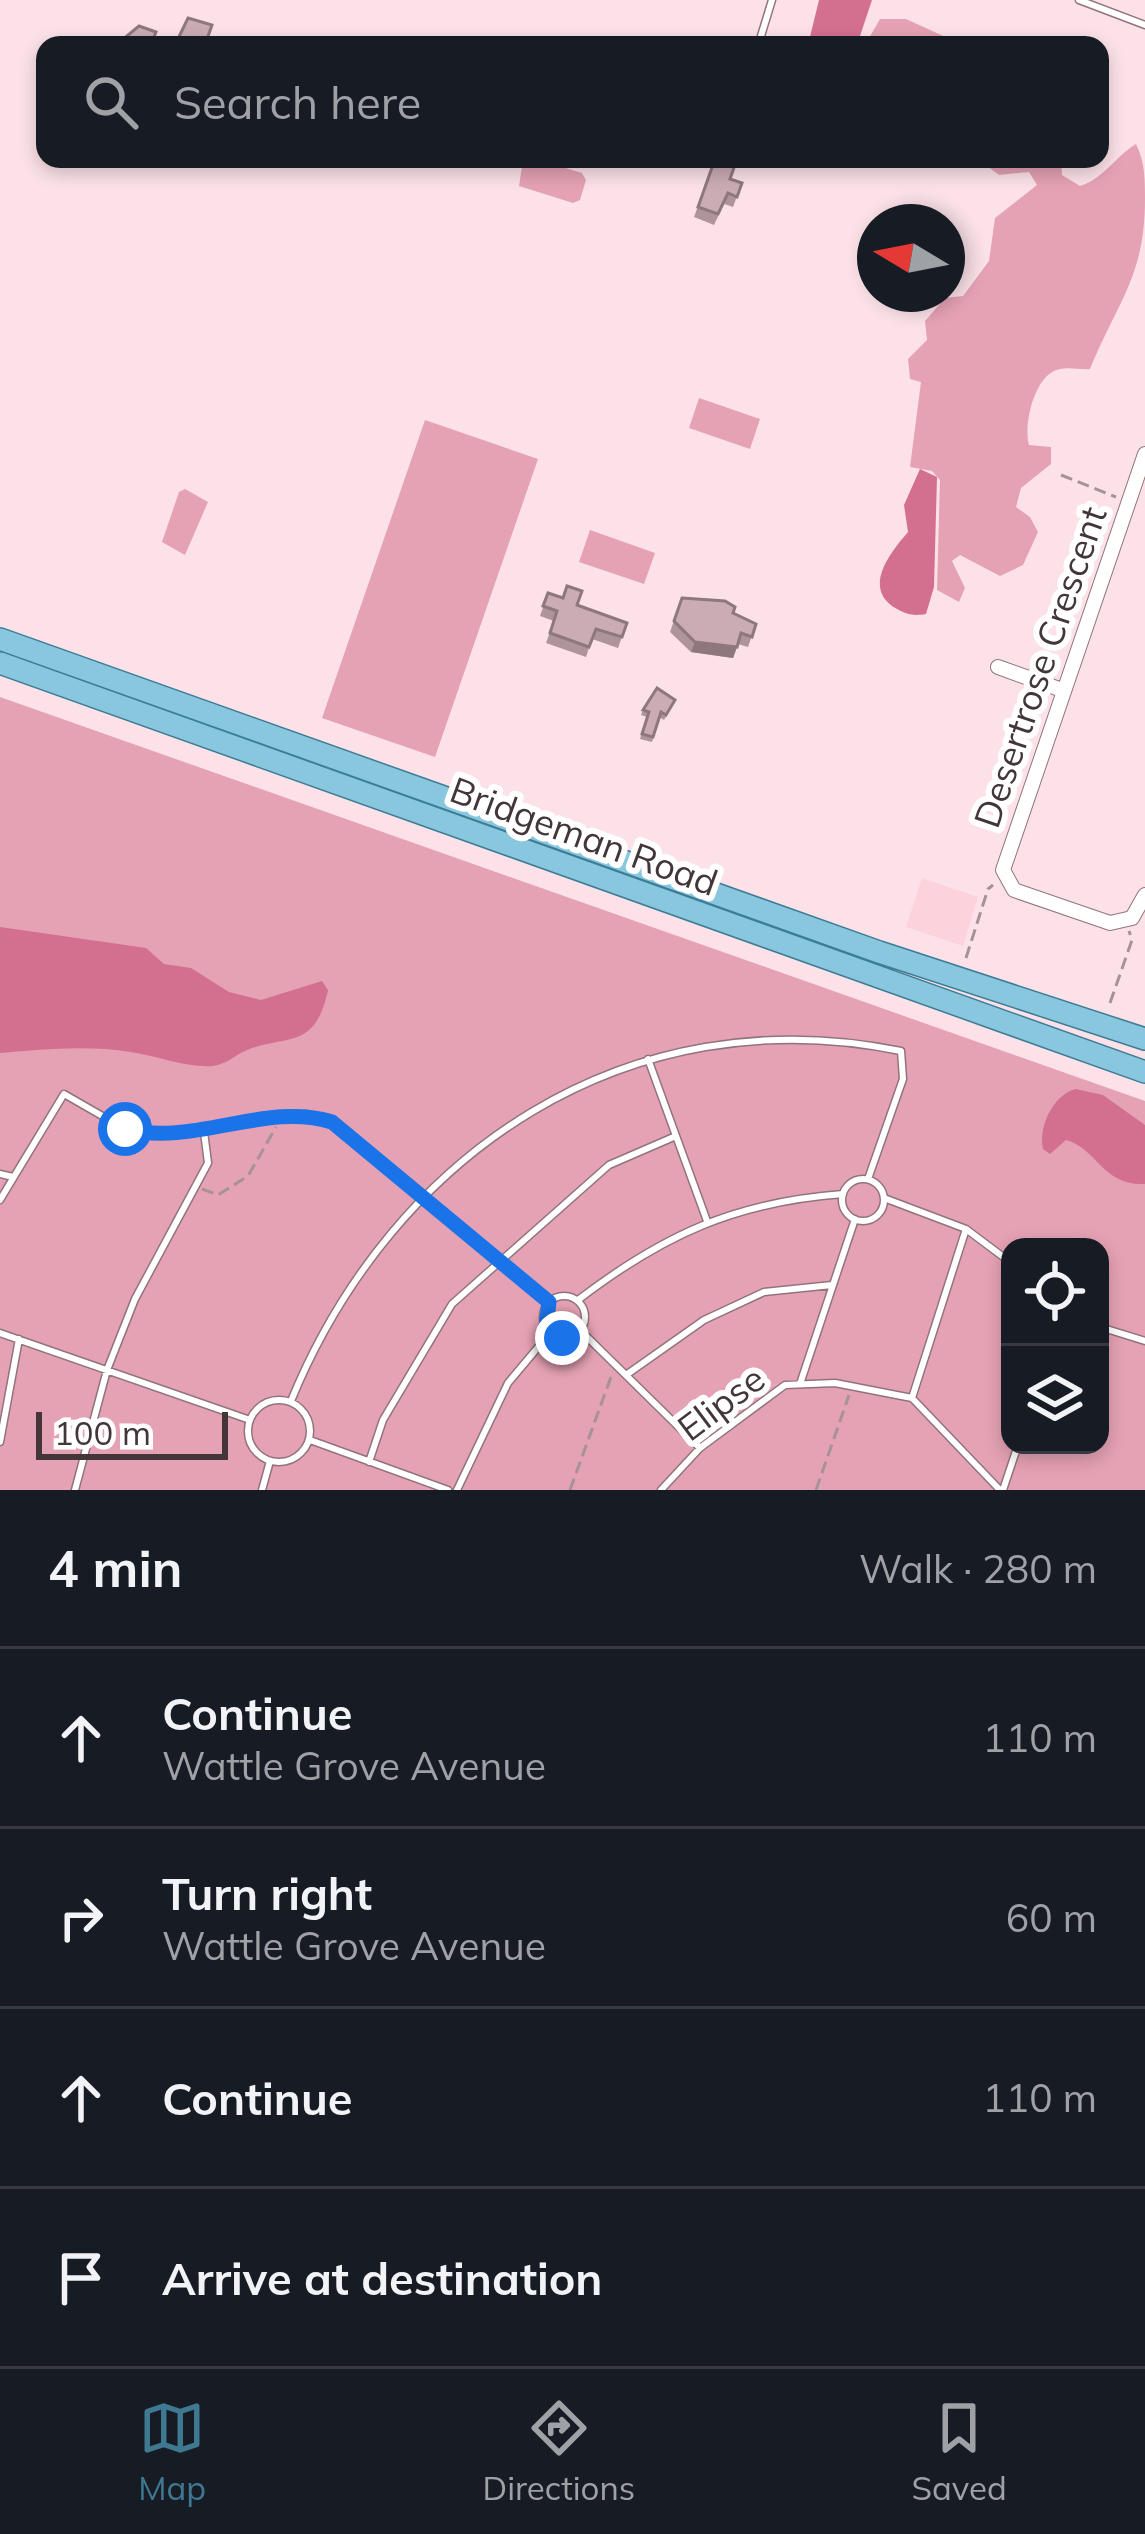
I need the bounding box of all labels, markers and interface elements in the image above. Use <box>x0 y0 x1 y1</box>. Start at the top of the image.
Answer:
search box <box>36 36 1109 168</box>
icon: search <box>78 69 144 135</box>
text: Search here <box>174 74 421 130</box>
north arrow <box>857 204 965 312</box>
street label: Desertrose Crescent <box>963 500 1116 833</box>
street label: Bridgeman Road <box>444 766 724 905</box>
route start <box>98 1102 152 1156</box>
map controls <box>1001 1238 1109 1454</box>
button: locate <box>1001 1238 1109 1346</box>
route end <box>535 1311 589 1365</box>
button: layers <box>1001 1346 1109 1454</box>
street label: Elipse <box>668 1355 773 1450</box>
scale bar <box>36 1406 228 1459</box>
text: 100 m <box>54 1412 151 1453</box>
text: 4 min <box>48 1536 183 1600</box>
text: Walk · 280 m <box>859 1544 1097 1593</box>
text: Continue <box>162 1685 352 1741</box>
icon: ahead <box>48 1705 114 1771</box>
text: 110 m <box>982 1713 1097 1762</box>
text: Wattle Grove Avenue <box>162 1741 546 1790</box>
text: Turn right <box>162 1865 372 1921</box>
icon: right <box>48 1885 114 1951</box>
text: 60 m <box>1006 1893 1097 1942</box>
text: Wattle Grove Avenue <box>162 1921 546 1970</box>
icon: ahead <box>48 2065 114 2131</box>
text: Continue <box>162 2070 352 2126</box>
text: 110 m <box>982 2073 1097 2122</box>
icon: arrive <box>48 2245 114 2311</box>
text: Arrive at destination <box>162 2250 602 2306</box>
tab: Map <box>138 2395 206 2508</box>
tab: Directions <box>483 2395 635 2508</box>
tab: Saved <box>912 2395 1007 2508</box>

